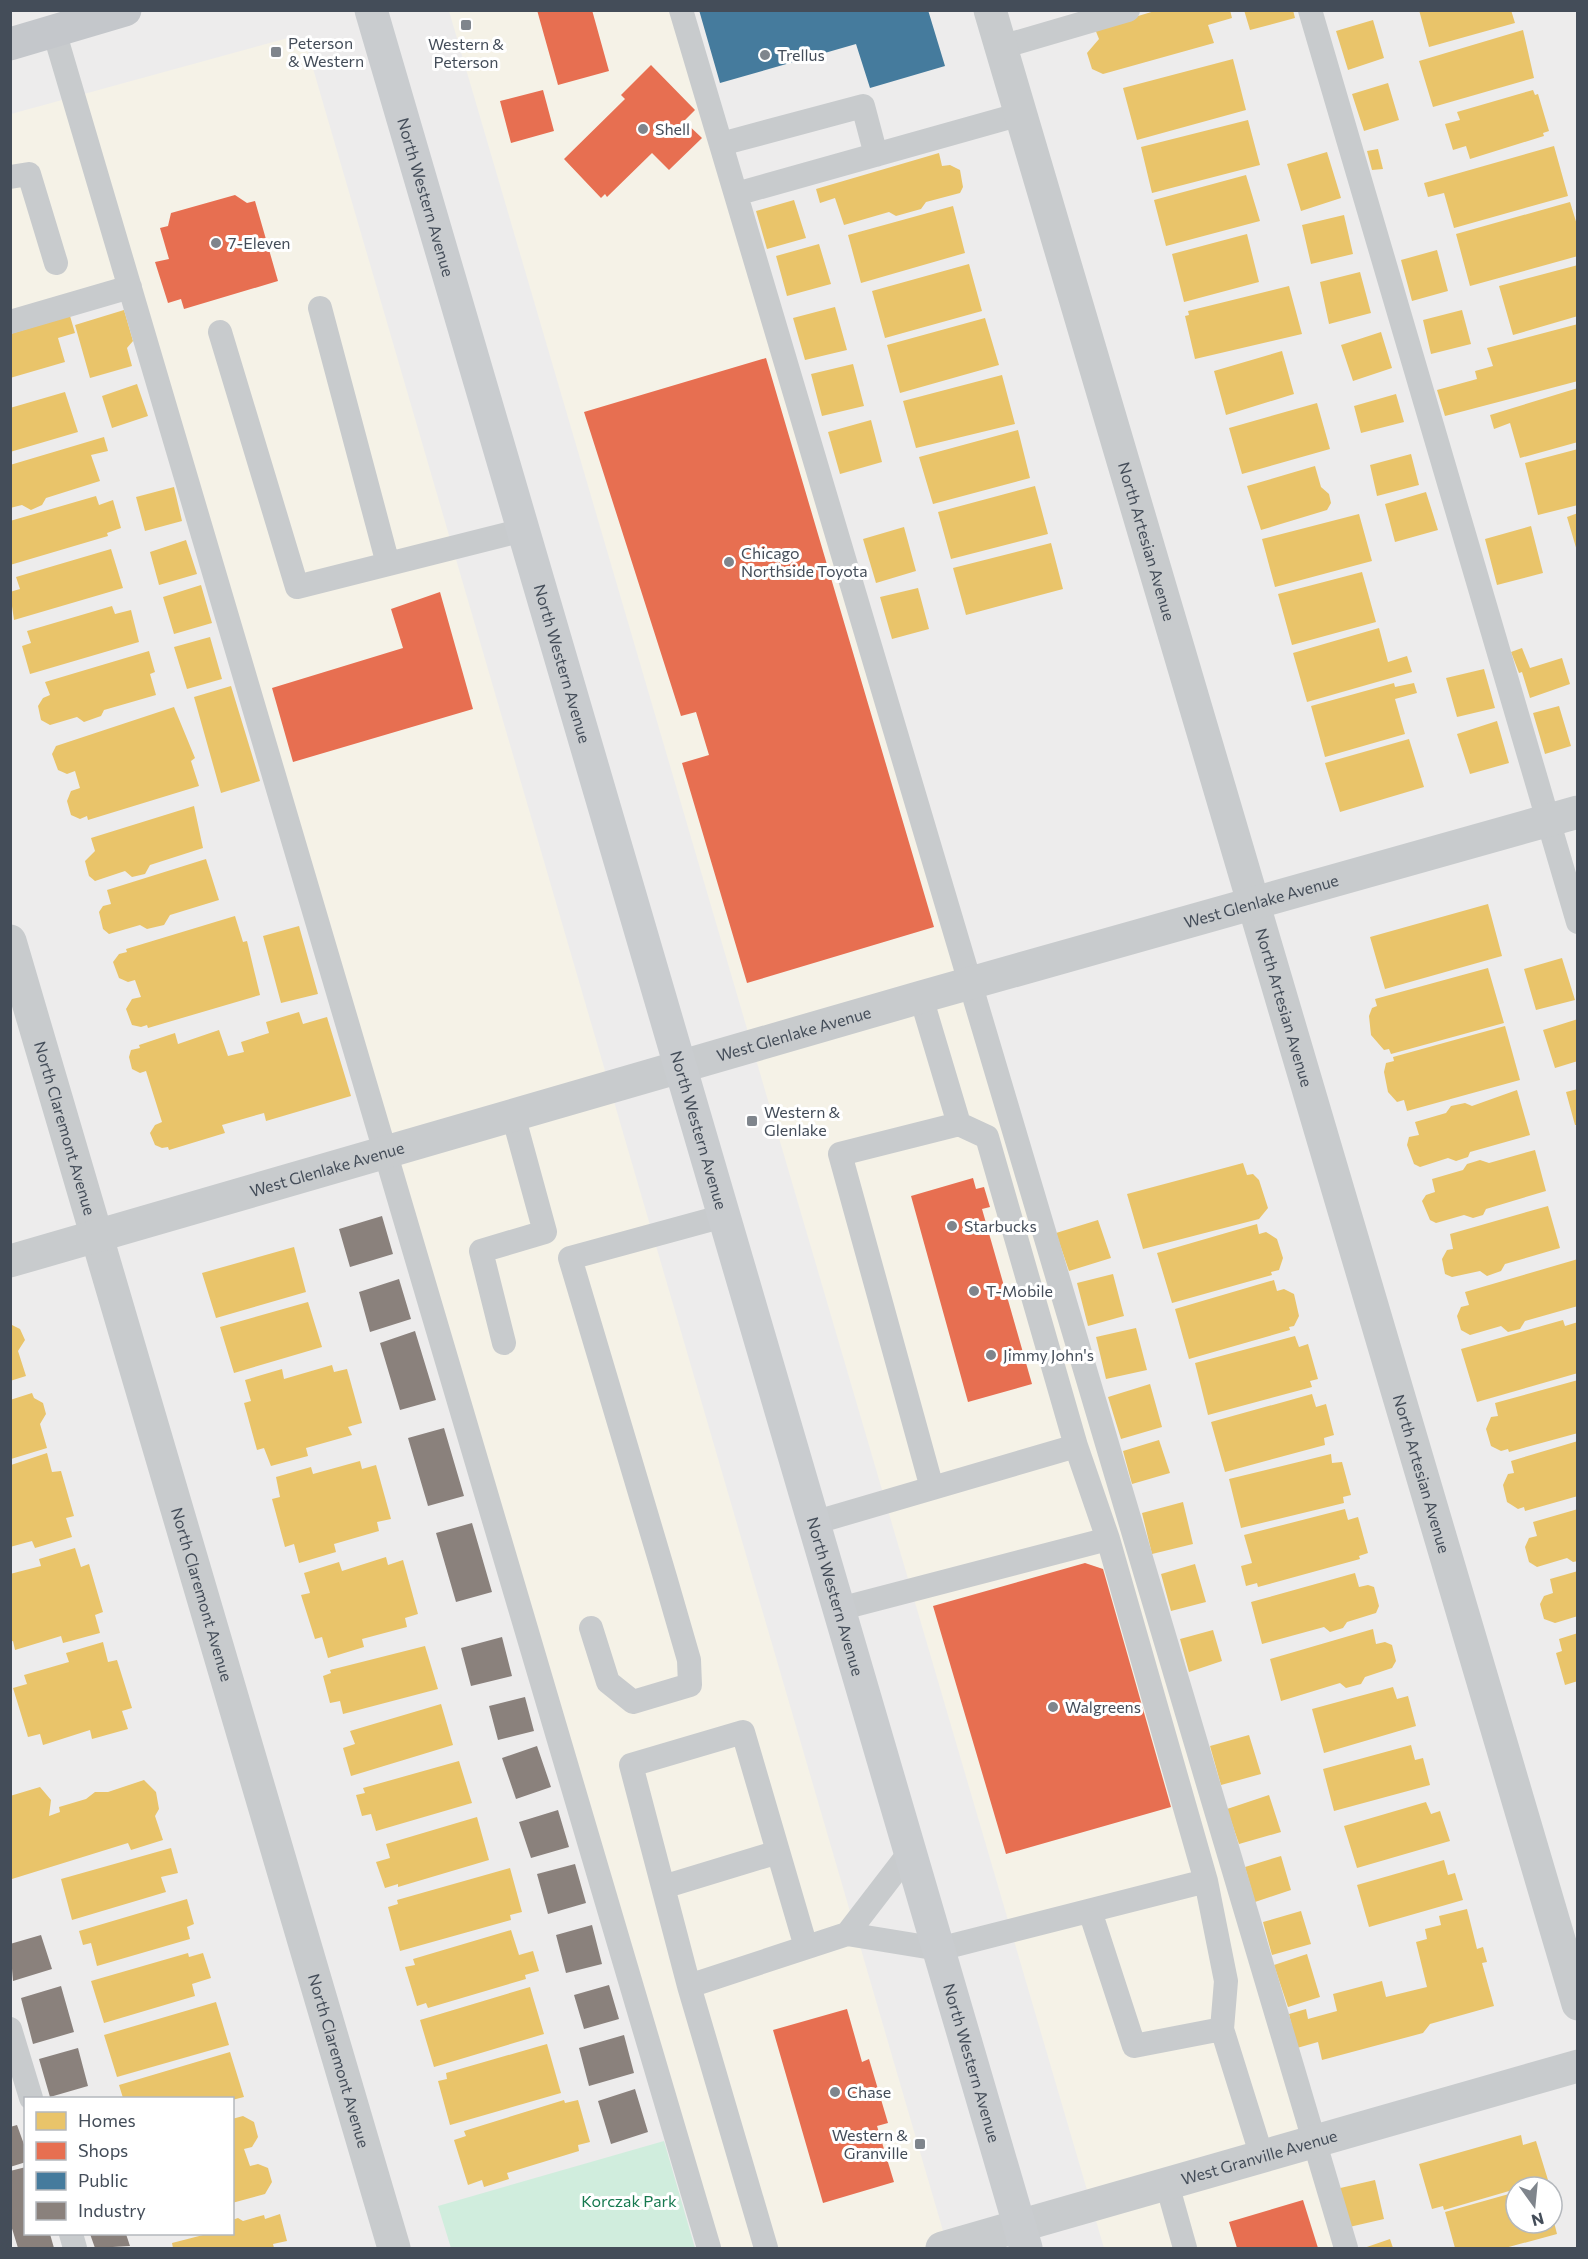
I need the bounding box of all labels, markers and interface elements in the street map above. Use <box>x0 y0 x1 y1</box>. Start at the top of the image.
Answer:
marker: Western & Peterson <box>459 18 473 32</box>
place label: Peterson & Western <box>288 33 364 70</box>
place label: Western & Peterson <box>428 34 504 71</box>
marker: Peterson & Western <box>269 45 283 59</box>
place label: Trellus <box>777 45 825 64</box>
marker: Trellus <box>758 48 772 62</box>
street label: North Western Avenue <box>394 115 459 279</box>
place label: Shell <box>655 119 690 138</box>
marker: Shell <box>636 122 650 136</box>
place label: 7-Eleven <box>228 233 291 252</box>
marker: 7-Eleven <box>209 236 223 250</box>
street label: North Artesian Avenue <box>1115 460 1180 623</box>
place label: Chicago Northside Toyota <box>741 543 868 580</box>
marker: Chicago Northside Toyota <box>722 555 736 569</box>
street label: North Western Avenue <box>531 582 595 745</box>
street label: West Glenlake Avenue <box>1182 870 1341 931</box>
street label: North Artesian Avenue <box>1252 926 1317 1089</box>
street label: West Glenlake Avenue <box>714 1002 873 1065</box>
street label: North Claremont Avenue <box>31 1039 100 1217</box>
street label: North Western Avenue <box>667 1048 732 1212</box>
place label: Western & Glenlake <box>764 1102 840 1139</box>
marker: Western & Glenlake <box>745 1114 759 1128</box>
street label: West Glenlake Avenue <box>247 1137 406 1200</box>
place label: Starbucks <box>964 1216 1037 1235</box>
marker: Starbucks <box>945 1219 959 1233</box>
place label: T-Mobile <box>986 1281 1053 1300</box>
marker: T-Mobile <box>967 1284 981 1298</box>
place label: Jimmy John's <box>1003 1345 1094 1364</box>
marker: Jimmy John's <box>984 1348 998 1362</box>
street label: North Artesian Avenue <box>1390 1392 1454 1555</box>
street label: North Claremont Avenue <box>168 1505 237 1684</box>
street label: North Western Avenue <box>804 1515 868 1678</box>
place label: Walgreens <box>1065 1697 1141 1716</box>
marker: Walgreens <box>1046 1700 1060 1714</box>
street label: North Claremont Avenue <box>305 1971 374 2150</box>
street label: North Western Avenue <box>940 1981 1005 2144</box>
place label: Chase <box>847 2082 891 2101</box>
marker: Chase <box>828 2085 842 2099</box>
legend <box>24 2097 234 2235</box>
text: Homes <box>78 2109 136 2131</box>
place label: Western & Granville <box>832 2125 908 2162</box>
street label: West Granville Avenue <box>1179 2125 1339 2188</box>
marker: Western & Granville <box>913 2137 927 2151</box>
text: Shops <box>78 2139 128 2161</box>
text: Public <box>78 2169 128 2191</box>
north arrow <box>1504 2175 1564 2235</box>
park label: Korczak Park <box>581 2191 677 2210</box>
text: Industry <box>78 2199 146 2221</box>
text: N <box>1530 2209 1546 2231</box>

